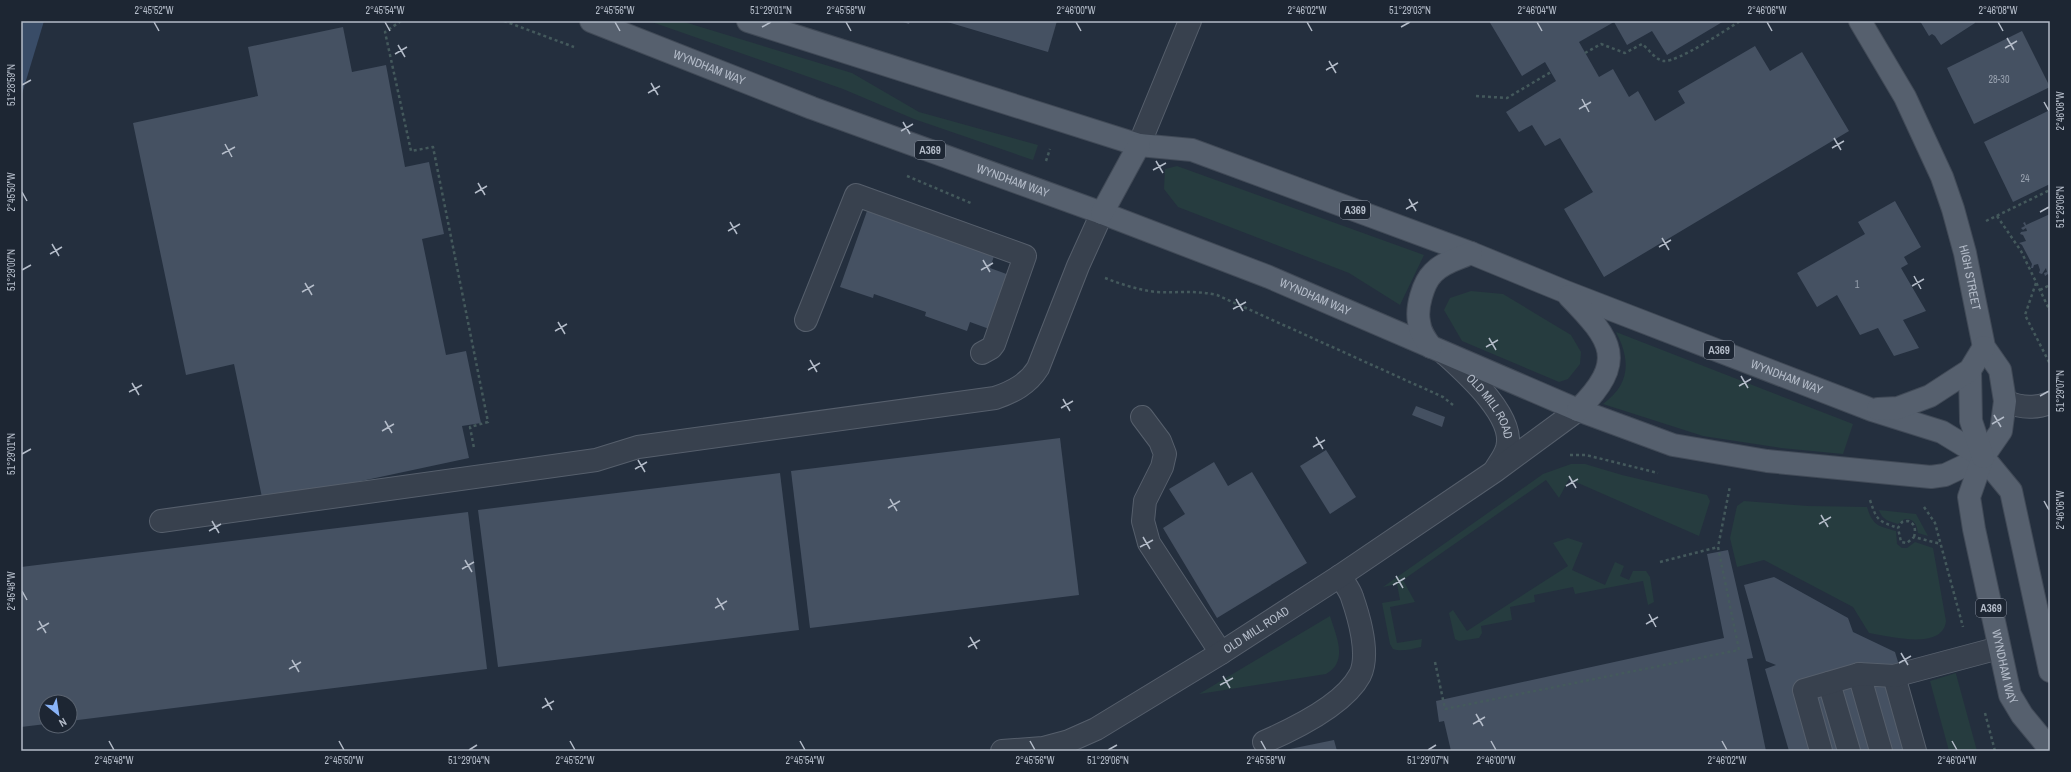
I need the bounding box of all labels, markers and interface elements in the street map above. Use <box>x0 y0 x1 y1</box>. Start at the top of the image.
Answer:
text: 2°45'52"W <box>134 4 174 17</box>
text: 2°45'54"W <box>365 4 405 17</box>
text: 2°45'56"W <box>595 4 635 17</box>
text: 51°29'01"N <box>750 4 792 17</box>
text: 2°45'58"W <box>826 4 866 17</box>
text: 2°46'00"W <box>1056 4 1096 17</box>
text: 2°46'02"W <box>1287 4 1327 17</box>
text: 51°29'03"N <box>1389 4 1431 17</box>
text: 2°46'04"W <box>1517 4 1557 17</box>
text: 2°46'06"W <box>1747 4 1787 17</box>
text: 2°46'08"W <box>1978 4 2018 17</box>
street label: WYNDHAM WAY <box>671 46 748 89</box>
text: 51°28'59"N <box>5 64 18 106</box>
house number: 28-30 <box>1989 73 2010 86</box>
text: 2°46'08"W <box>2054 91 2067 131</box>
road number: A369 <box>915 141 945 159</box>
street label: WYNDHAM WAY <box>974 160 1052 201</box>
text: 2°45'50"W <box>5 172 18 212</box>
house number: 24 <box>2020 172 2030 185</box>
text: 51°29'06"N <box>2054 186 2067 228</box>
road number: A369 <box>1340 201 1370 219</box>
street label: HIGH STREET <box>1955 243 1984 312</box>
text: 51°29'00"N <box>5 249 18 291</box>
street label: WYNDHAM WAY <box>1277 274 1354 319</box>
house number: 1 <box>1855 278 1860 291</box>
road number: A369 <box>1704 341 1734 359</box>
street label: WYNDHAM WAY <box>1748 356 1825 398</box>
street label: OLD MILL ROAD <box>1463 370 1516 440</box>
text: 51°29'07"N <box>2054 370 2067 412</box>
text: 51°29'01"N <box>5 433 18 475</box>
text: 2°46'06"W <box>2054 490 2067 530</box>
text: 2°45'48"W <box>5 571 18 611</box>
road number: A369 <box>1976 599 2006 617</box>
street label: OLD MILL ROAD <box>1220 603 1293 657</box>
street label: WYNDHAM WAY <box>1988 628 2022 707</box>
north arrow <box>38 694 78 734</box>
text: N <box>57 715 69 730</box>
text: 2°45'48"W <box>94 754 134 767</box>
text: 2°45'50"W <box>324 754 364 767</box>
text: 51°29'04"N <box>448 754 490 767</box>
text: 2°45'52"W <box>555 754 595 767</box>
text: 2°45'54"W <box>785 754 825 767</box>
text: 2°45'56"W <box>1015 754 1055 767</box>
text: 51°29'06"N <box>1087 754 1129 767</box>
text: 2°45'58"W <box>1246 754 1286 767</box>
text: 51°29'07"N <box>1407 754 1449 767</box>
text: 2°46'00"W <box>1476 754 1516 767</box>
text: 2°46'02"W <box>1707 754 1747 767</box>
text: 2°46'04"W <box>1937 754 1977 767</box>

